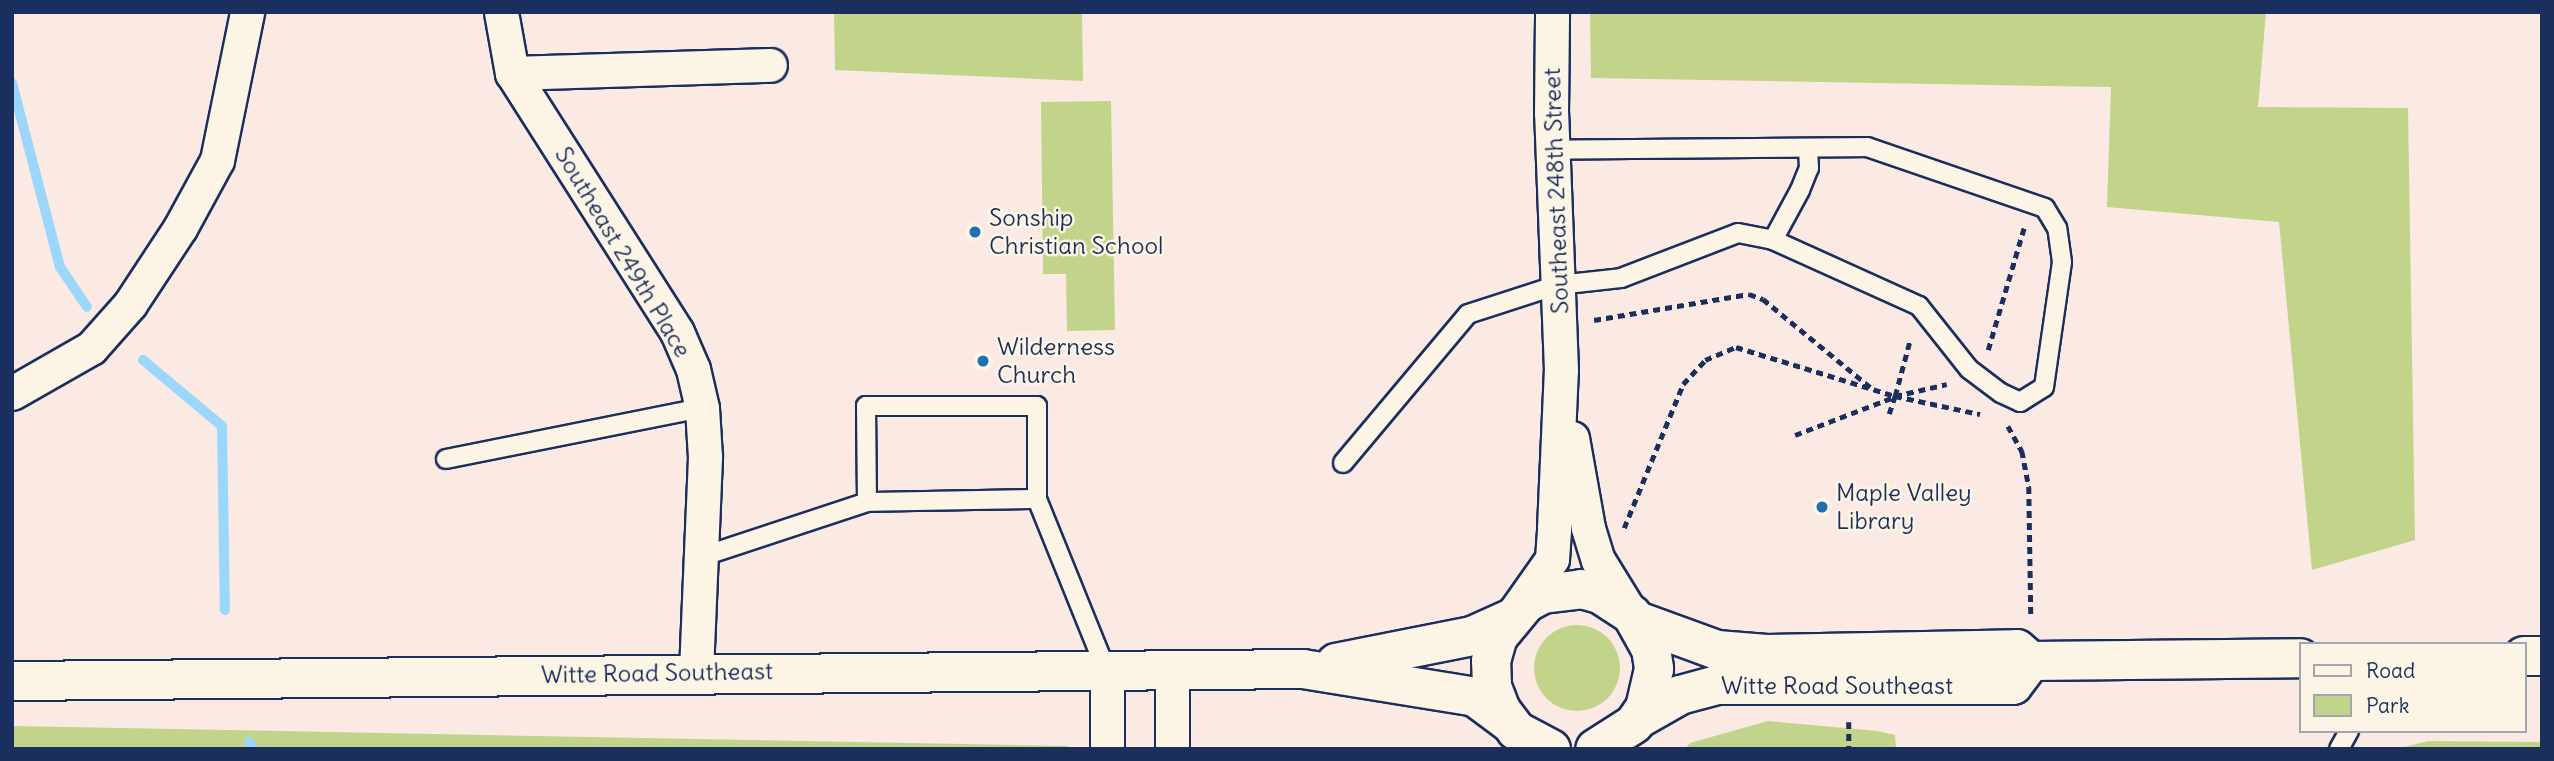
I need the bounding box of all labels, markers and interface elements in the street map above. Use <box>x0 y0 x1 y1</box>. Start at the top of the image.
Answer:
street label: Southeast 248th Street <box>1537 67 1575 315</box>
street label: Southeast 249th Place <box>549 142 697 362</box>
place label: Sonship Christian School <box>989 204 1163 260</box>
marker: Sonship Christian School <box>967 224 983 240</box>
place label: Wilderness Church <box>997 333 1115 389</box>
marker: Wilderness Church <box>975 353 991 369</box>
place label: Maple Valley Library <box>1836 479 1972 535</box>
marker: Maple Valley Library <box>1814 499 1830 515</box>
legend <box>2298 642 2526 733</box>
street label: Witte Road Southeast <box>541 657 773 689</box>
text: Road <box>2366 657 2415 684</box>
street label: Witte Road Southeast <box>1721 672 1953 700</box>
text: Park <box>2366 692 2409 719</box>

